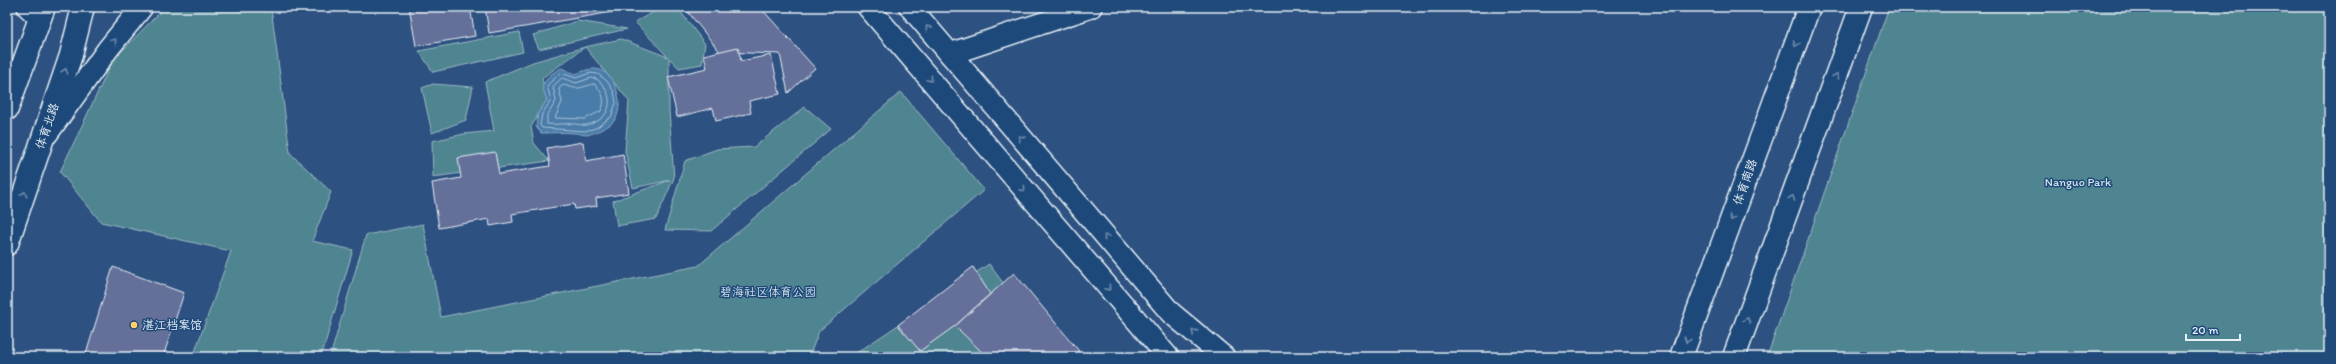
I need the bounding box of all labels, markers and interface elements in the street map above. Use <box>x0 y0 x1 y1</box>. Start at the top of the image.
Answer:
one-way arrow <box>925 26 932 33</box>
one-way arrow <box>109 39 116 46</box>
one-way arrow <box>1792 40 1800 47</box>
one-way arrow <box>61 68 69 75</box>
one-way arrow <box>1831 73 1840 80</box>
one-way arrow <box>925 75 932 82</box>
street label: 体育北路 <box>33 101 61 151</box>
one-way arrow <box>1019 135 1026 142</box>
street label: 体育南路 <box>1730 157 1760 207</box>
park label: Nanguo Park <box>2045 175 2112 189</box>
one-way arrow <box>1019 184 1026 191</box>
one-way arrow <box>19 191 27 198</box>
one-way arrow <box>1787 195 1795 202</box>
one-way arrow <box>1728 215 1736 222</box>
one-way arrow <box>1103 234 1110 241</box>
one-way arrow <box>1103 283 1110 290</box>
park label: 碧海社区体育公园 <box>720 285 816 299</box>
scale bar <box>2186 316 2240 342</box>
one-way arrow <box>1742 317 1751 324</box>
place label: 湛江档案馆 <box>142 318 202 332</box>
marker: 湛江档案馆 <box>129 320 139 330</box>
text: 20 m <box>2192 323 2219 337</box>
one-way arrow <box>1191 329 1198 336</box>
one-way arrow <box>1683 337 1692 344</box>

